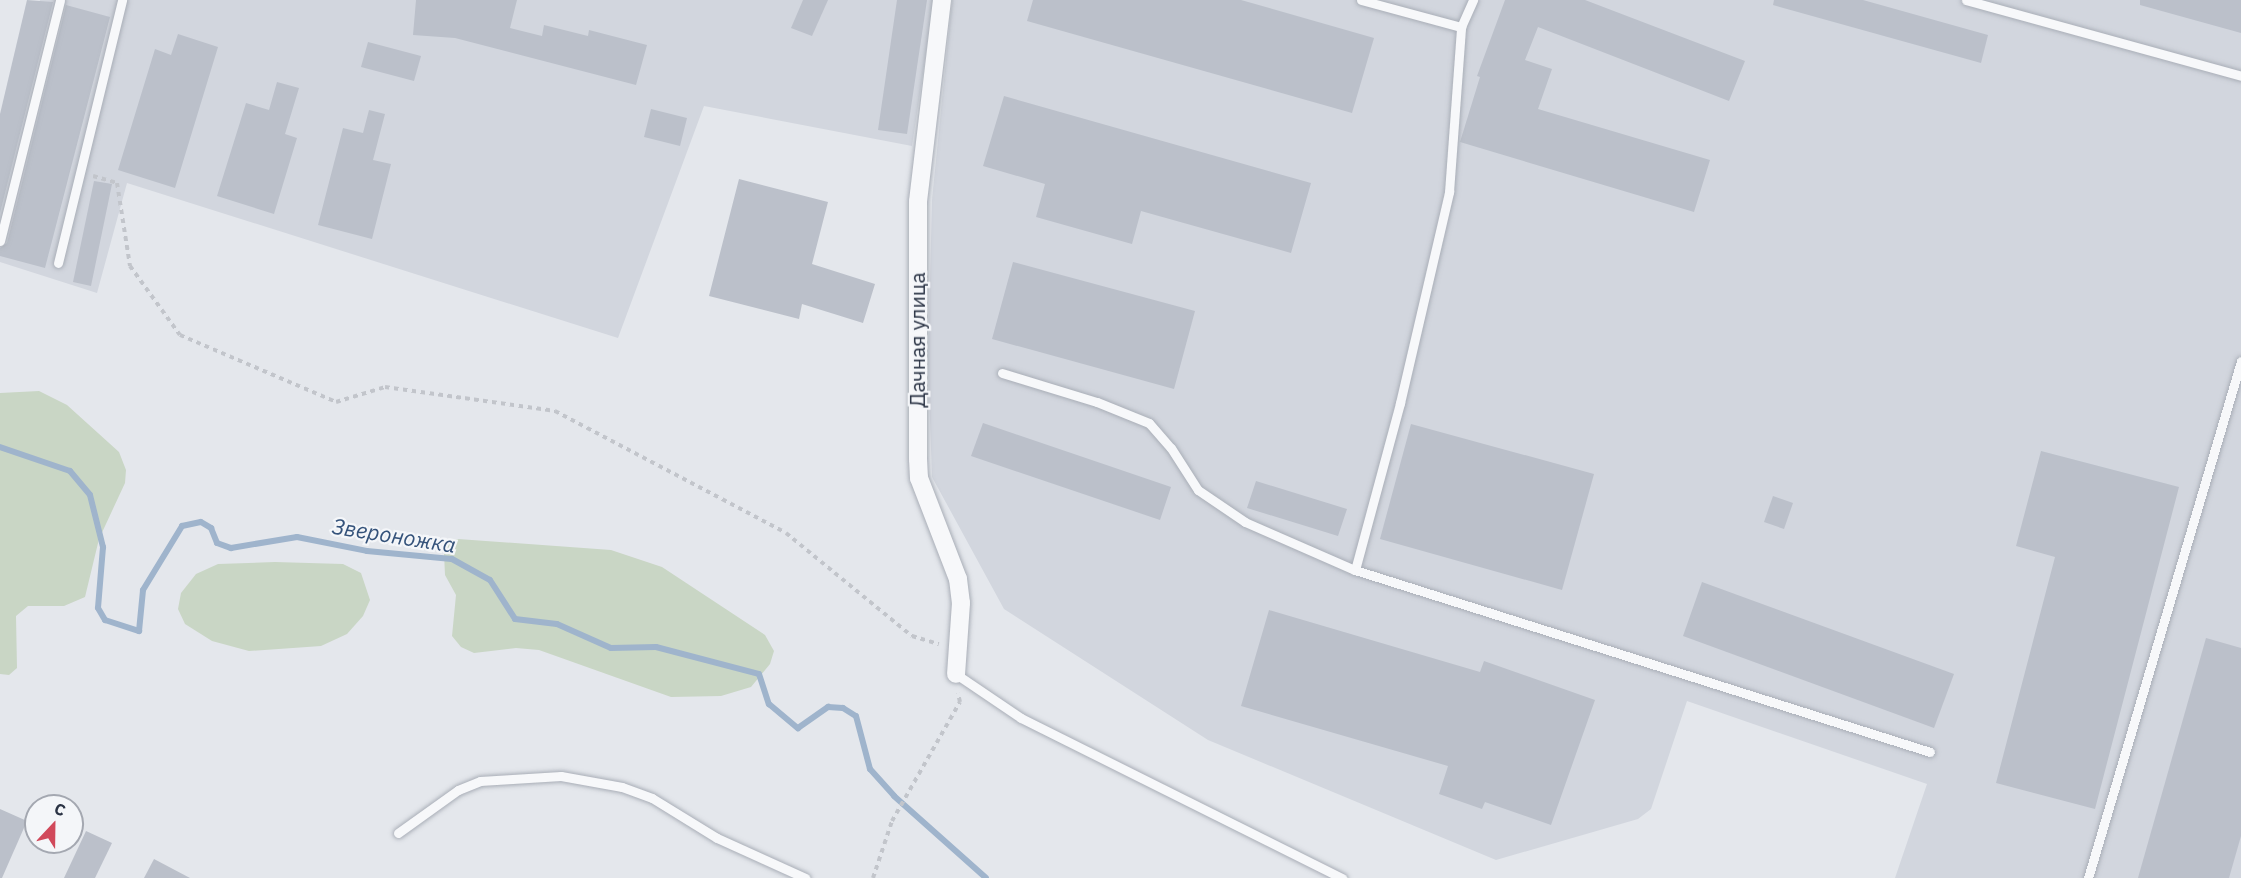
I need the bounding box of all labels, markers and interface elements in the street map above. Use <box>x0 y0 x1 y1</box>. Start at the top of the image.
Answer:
street label: Дачная улица <box>904 272 930 408</box>
water label: Звероножка <box>330 512 458 558</box>
north arrow <box>24 794 84 854</box>
text: С <box>51 798 69 820</box>

